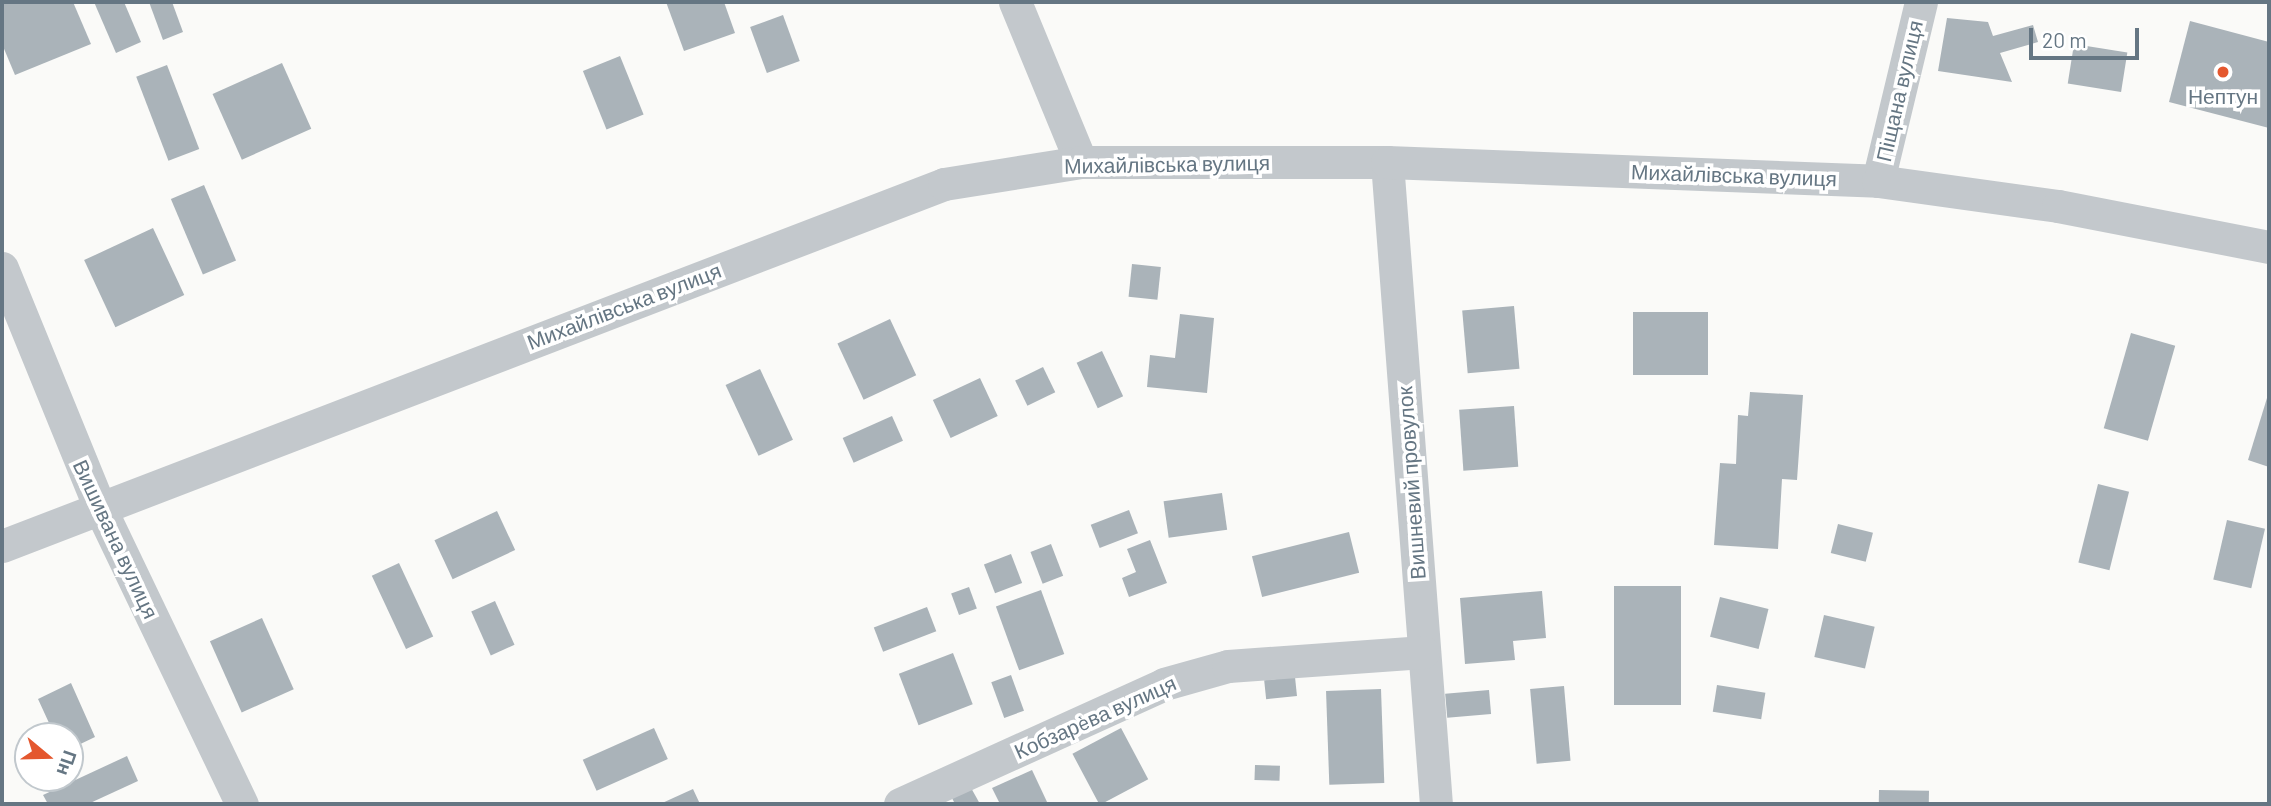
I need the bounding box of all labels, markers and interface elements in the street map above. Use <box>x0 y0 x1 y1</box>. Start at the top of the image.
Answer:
scale bar <box>2033 14 2143 58</box>
street label: Піщана вулиця <box>1870 18 1928 164</box>
text: 20 m <box>2042 27 2087 52</box>
marker: Нептун <box>2215 64 2231 80</box>
place label: Нептун <box>2188 83 2258 109</box>
street label: Михайлівська вулиця <box>1064 150 1270 178</box>
street label: Михайлівська вулиця <box>1631 159 1837 191</box>
street label: Михайлівська вулиця <box>523 257 725 355</box>
street label: Вишневий провулок <box>1392 386 1430 580</box>
street label: Вишивана вулиця <box>68 456 164 622</box>
street label: Кобзарèва вулиця <box>1010 670 1180 764</box>
north arrow <box>14 722 84 792</box>
text: Пн <box>52 748 82 779</box>

